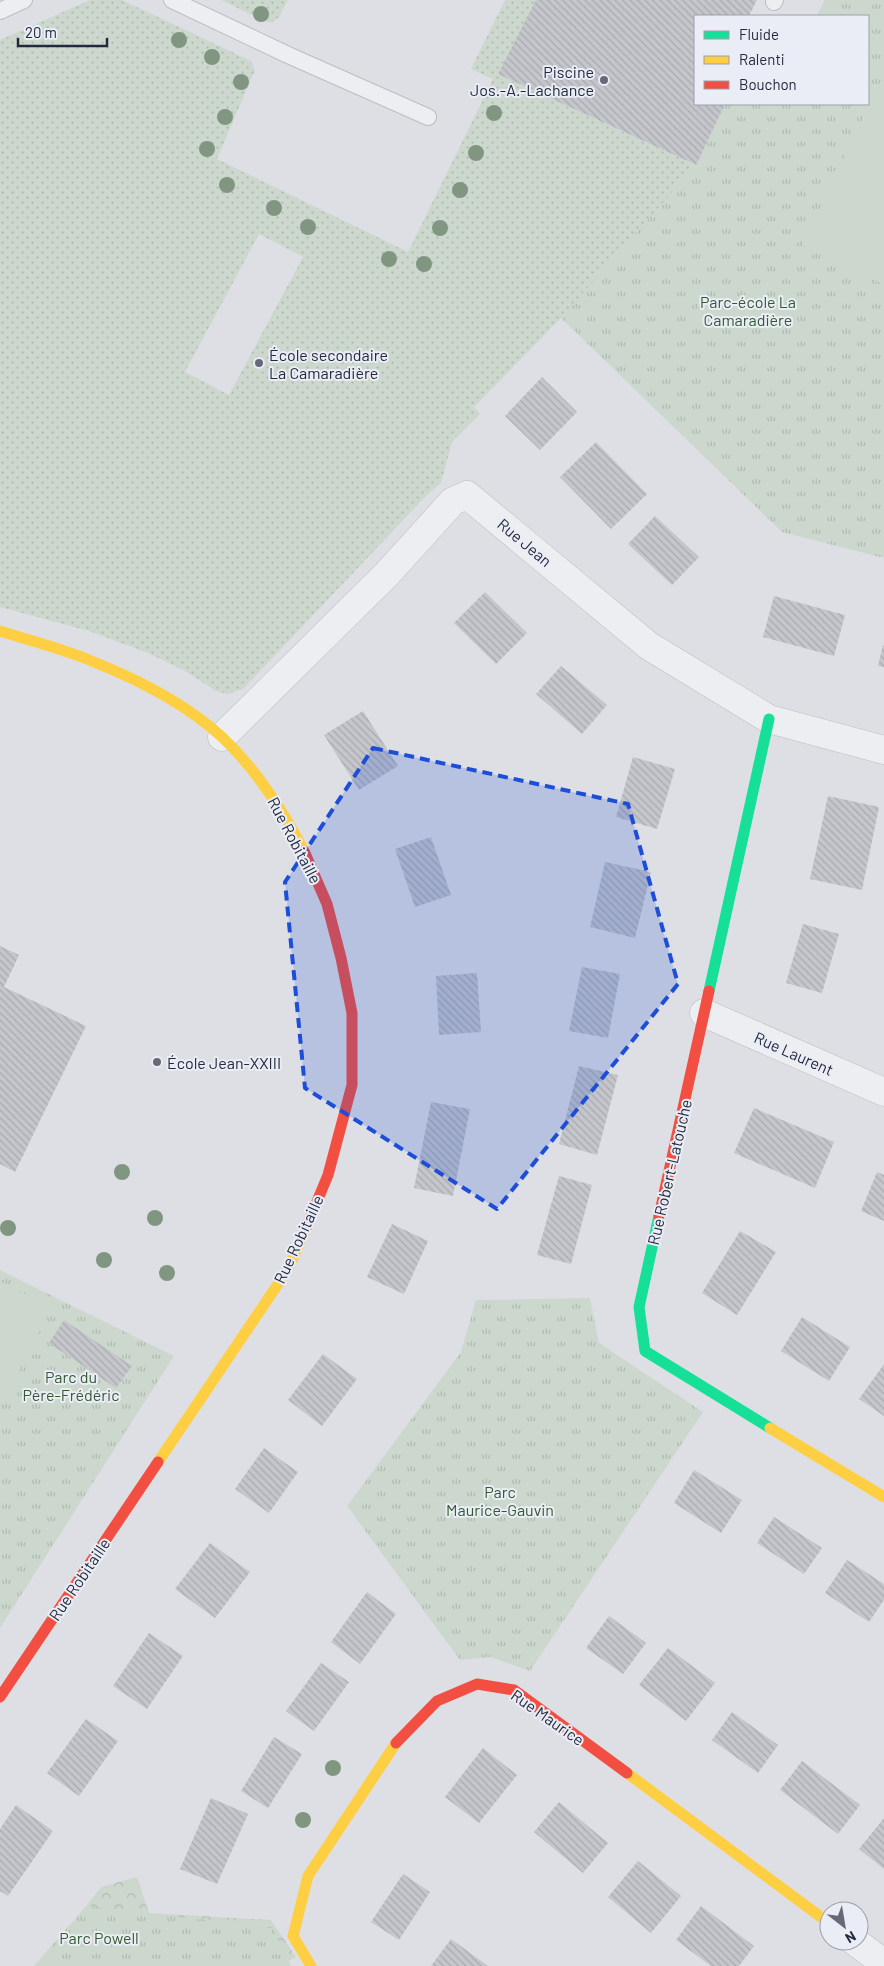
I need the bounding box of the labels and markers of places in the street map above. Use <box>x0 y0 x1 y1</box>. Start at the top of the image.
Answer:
place label: Piscine Jos.-A.-Lachance <box>470 62 594 99</box>
marker: Piscine Jos.-A.-Lachance <box>598 74 610 86</box>
place label: École secondaire La Camaradière <box>269 345 388 382</box>
marker: École secondaire La Camaradière <box>253 357 265 369</box>
place label: École Jean-XXIII <box>167 1053 281 1072</box>
marker: École Jean-XXIII <box>151 1056 163 1068</box>

